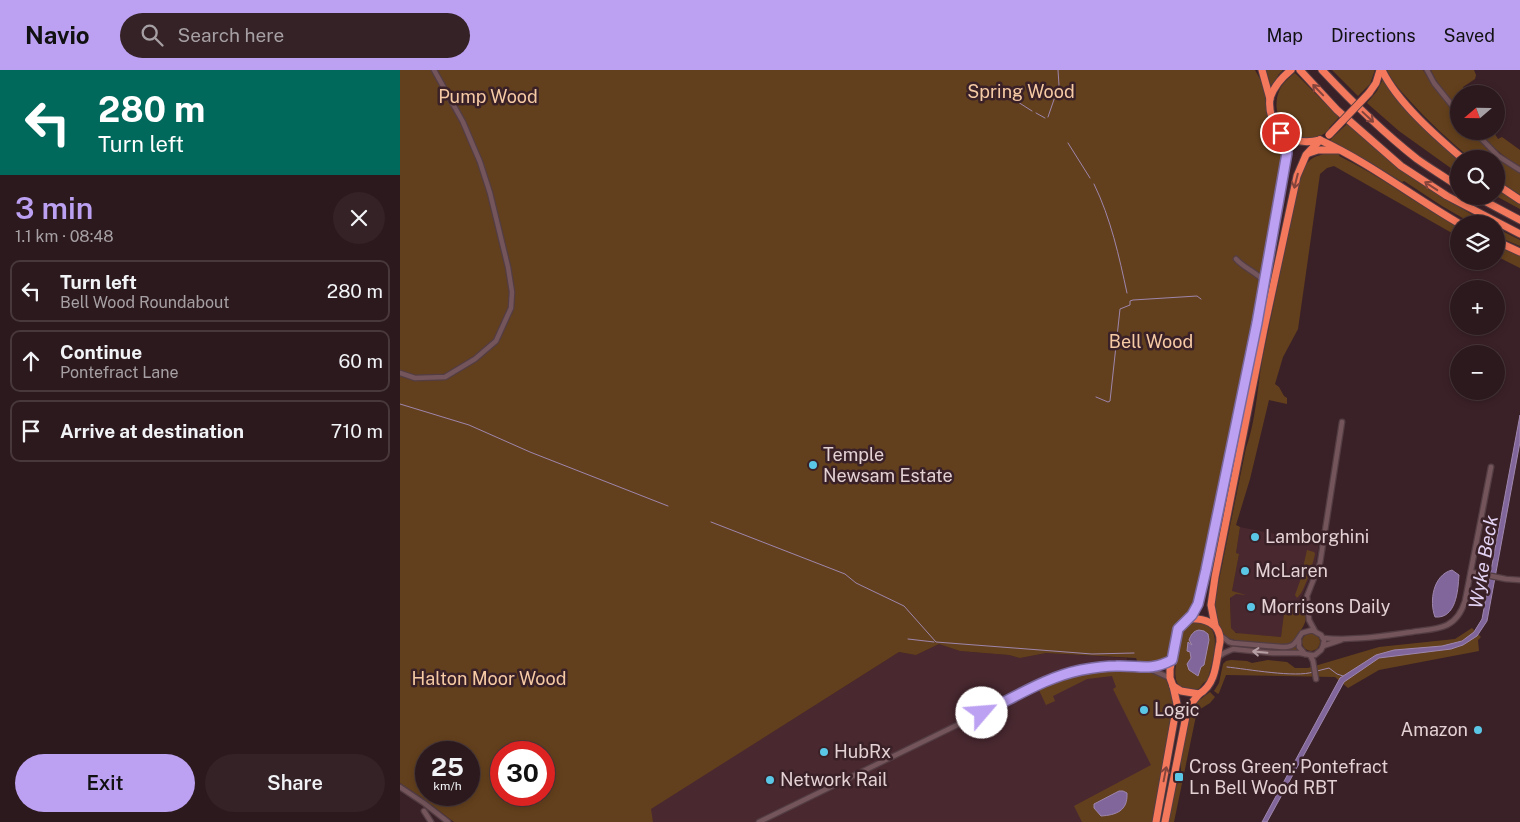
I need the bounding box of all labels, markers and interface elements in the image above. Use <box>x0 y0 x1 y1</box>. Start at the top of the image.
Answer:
search box <box>120 13 470 58</box>
text: Navio <box>25 21 90 49</box>
icon: search <box>138 21 166 49</box>
text: Search here <box>178 24 284 46</box>
text: Map <box>1266 25 1303 46</box>
text: Directions <box>1331 25 1416 46</box>
text: Saved <box>1444 25 1495 46</box>
park label: Spring Wood <box>967 81 1075 102</box>
one-way arrow <box>1312 84 1324 97</box>
north arrow <box>1450 85 1505 140</box>
map controls <box>1450 85 1505 400</box>
park label: Pump Wood <box>438 86 538 107</box>
text: 280 m <box>98 89 205 130</box>
icon: left <box>15 90 80 155</box>
one-way arrow <box>1362 111 1375 123</box>
pin <box>1260 112 1302 154</box>
icon: arrive <box>1267 119 1295 147</box>
text: Turn left <box>98 131 184 157</box>
button: search <box>1450 150 1505 205</box>
one-way arrow <box>1291 173 1300 189</box>
one-way arrow <box>1424 180 1438 191</box>
text: 3 min <box>15 190 93 226</box>
button: close <box>333 192 385 244</box>
button: layers <box>1450 215 1505 270</box>
text: 1.1 km · 08:48 <box>15 227 114 246</box>
text: Turn left <box>60 271 137 293</box>
icon: left <box>17 277 45 305</box>
text: 280 m <box>327 280 383 302</box>
button: + <box>1450 280 1505 335</box>
text: Bell Wood Roundabout <box>60 293 230 312</box>
park label: Bell Wood <box>1109 331 1193 352</box>
text: Continue <box>60 341 142 363</box>
button: − <box>1450 345 1505 400</box>
icon: ahead <box>17 347 45 375</box>
text: 60 m <box>339 350 383 372</box>
text: Pontefract Lane <box>60 363 178 382</box>
icon: arrive <box>17 417 45 445</box>
text: Arrive at destination <box>60 420 244 442</box>
text: 710 m <box>331 420 383 442</box>
place label: Temple Newsam Estate <box>823 444 953 486</box>
marker: Temple Newsam Estate <box>807 459 819 471</box>
water label: Wyke Beck <box>1464 513 1502 610</box>
place label: Lamborghini <box>1265 526 1369 547</box>
marker: Lamborghini <box>1249 531 1261 543</box>
place label: McLaren <box>1255 560 1328 581</box>
marker: McLaren <box>1239 565 1251 577</box>
place label: Morrisons Daily <box>1261 596 1391 617</box>
marker: Morrisons Daily <box>1245 601 1257 613</box>
one-way arrow <box>1252 647 1268 657</box>
park label: Halton Moor Wood <box>412 668 566 689</box>
position arrow <box>955 686 1007 738</box>
place label: Logic <box>1154 699 1200 720</box>
marker: Logic <box>1138 704 1150 716</box>
place label: Amazon <box>1401 719 1468 740</box>
marker: Amazon <box>1472 724 1484 736</box>
speed limit sign: 30 <box>490 741 555 806</box>
place label: HubRx <box>834 741 891 762</box>
marker: HubRx <box>818 746 830 758</box>
text: 25 <box>431 752 464 782</box>
button: Exit <box>15 754 195 812</box>
button: Share <box>205 754 385 812</box>
place label: Cross Green: Pontefract Ln Bell Wood RBT <box>1189 756 1388 798</box>
one-way arrow <box>1160 767 1170 783</box>
place label: Network Rail <box>780 769 888 790</box>
marker: Cross Green: Pontefract Ln Bell Wood RBT <box>1173 771 1185 783</box>
marker: Network Rail <box>764 774 776 786</box>
text: km/h <box>433 779 462 793</box>

